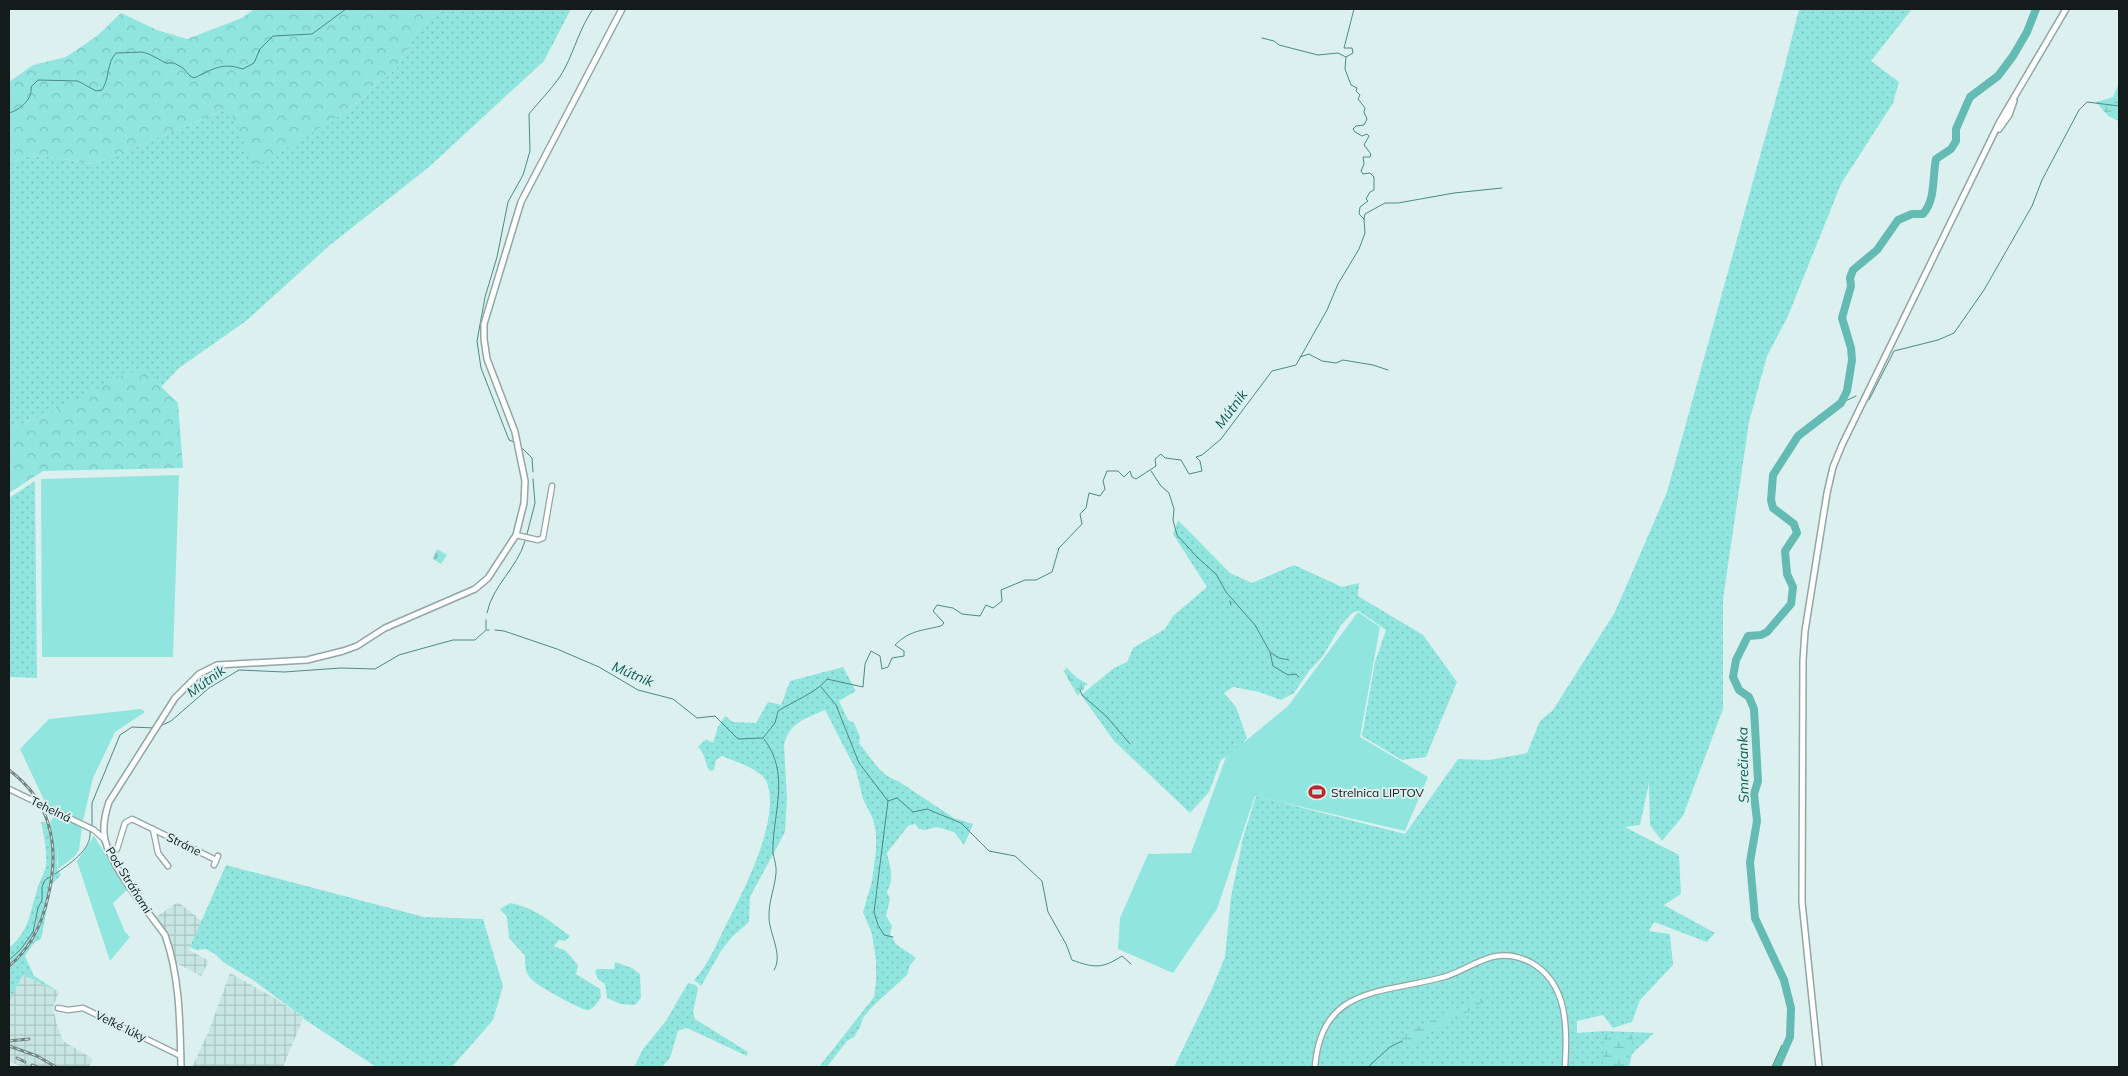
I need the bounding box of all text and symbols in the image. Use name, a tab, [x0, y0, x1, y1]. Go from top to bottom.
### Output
water label: Mútnik	[1211, 385, 1252, 432]
water label: Mútnik	[609, 657, 657, 691]
water label: Mútnik	[183, 660, 230, 701]
water label: Smrečianka	[1733, 727, 1753, 803]
sports icon: Strelnica LIPTOV	[1307, 782, 1327, 802]
place label: Strelnica LIPTOV	[1331, 785, 1424, 800]
street label: Tehelná	[28, 793, 74, 825]
street label: Stráne	[164, 829, 204, 859]
street label: Pod Stráňami	[103, 844, 155, 916]
street label: Veľké lúky	[93, 1007, 150, 1045]

